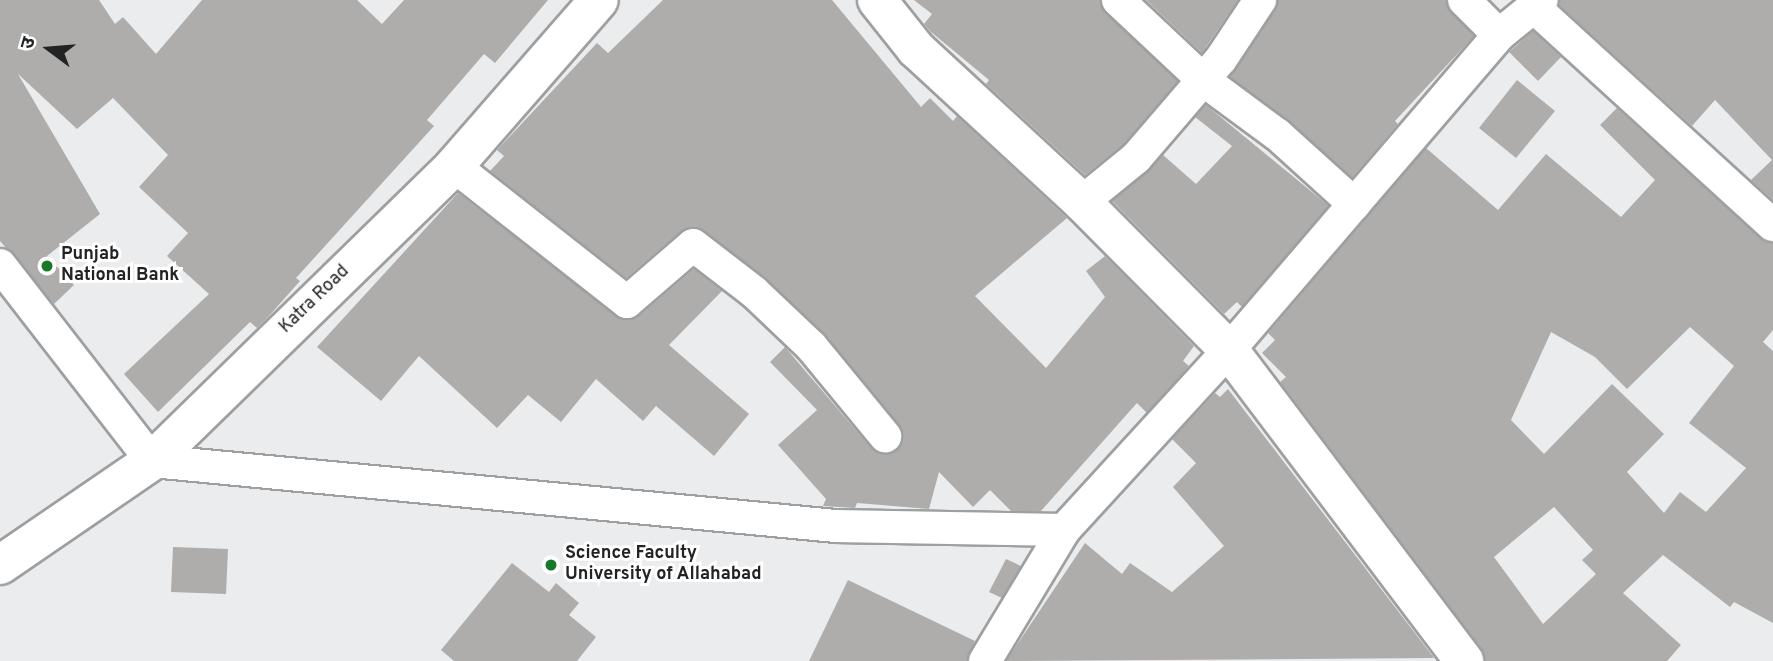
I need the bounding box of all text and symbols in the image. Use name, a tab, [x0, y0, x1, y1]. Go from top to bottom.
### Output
north arrow	[14, 14, 84, 84]
text: उ	[16, 35, 42, 52]
place label: Punjab National Bank	[61, 245, 179, 288]
marker: Punjab National Bank	[39, 258, 55, 274]
street label: Katra Road	[276, 261, 354, 339]
place label: Science Faculty University of Allahabad	[565, 544, 762, 586]
marker: Science Faculty University of Allahabad	[543, 557, 559, 573]

